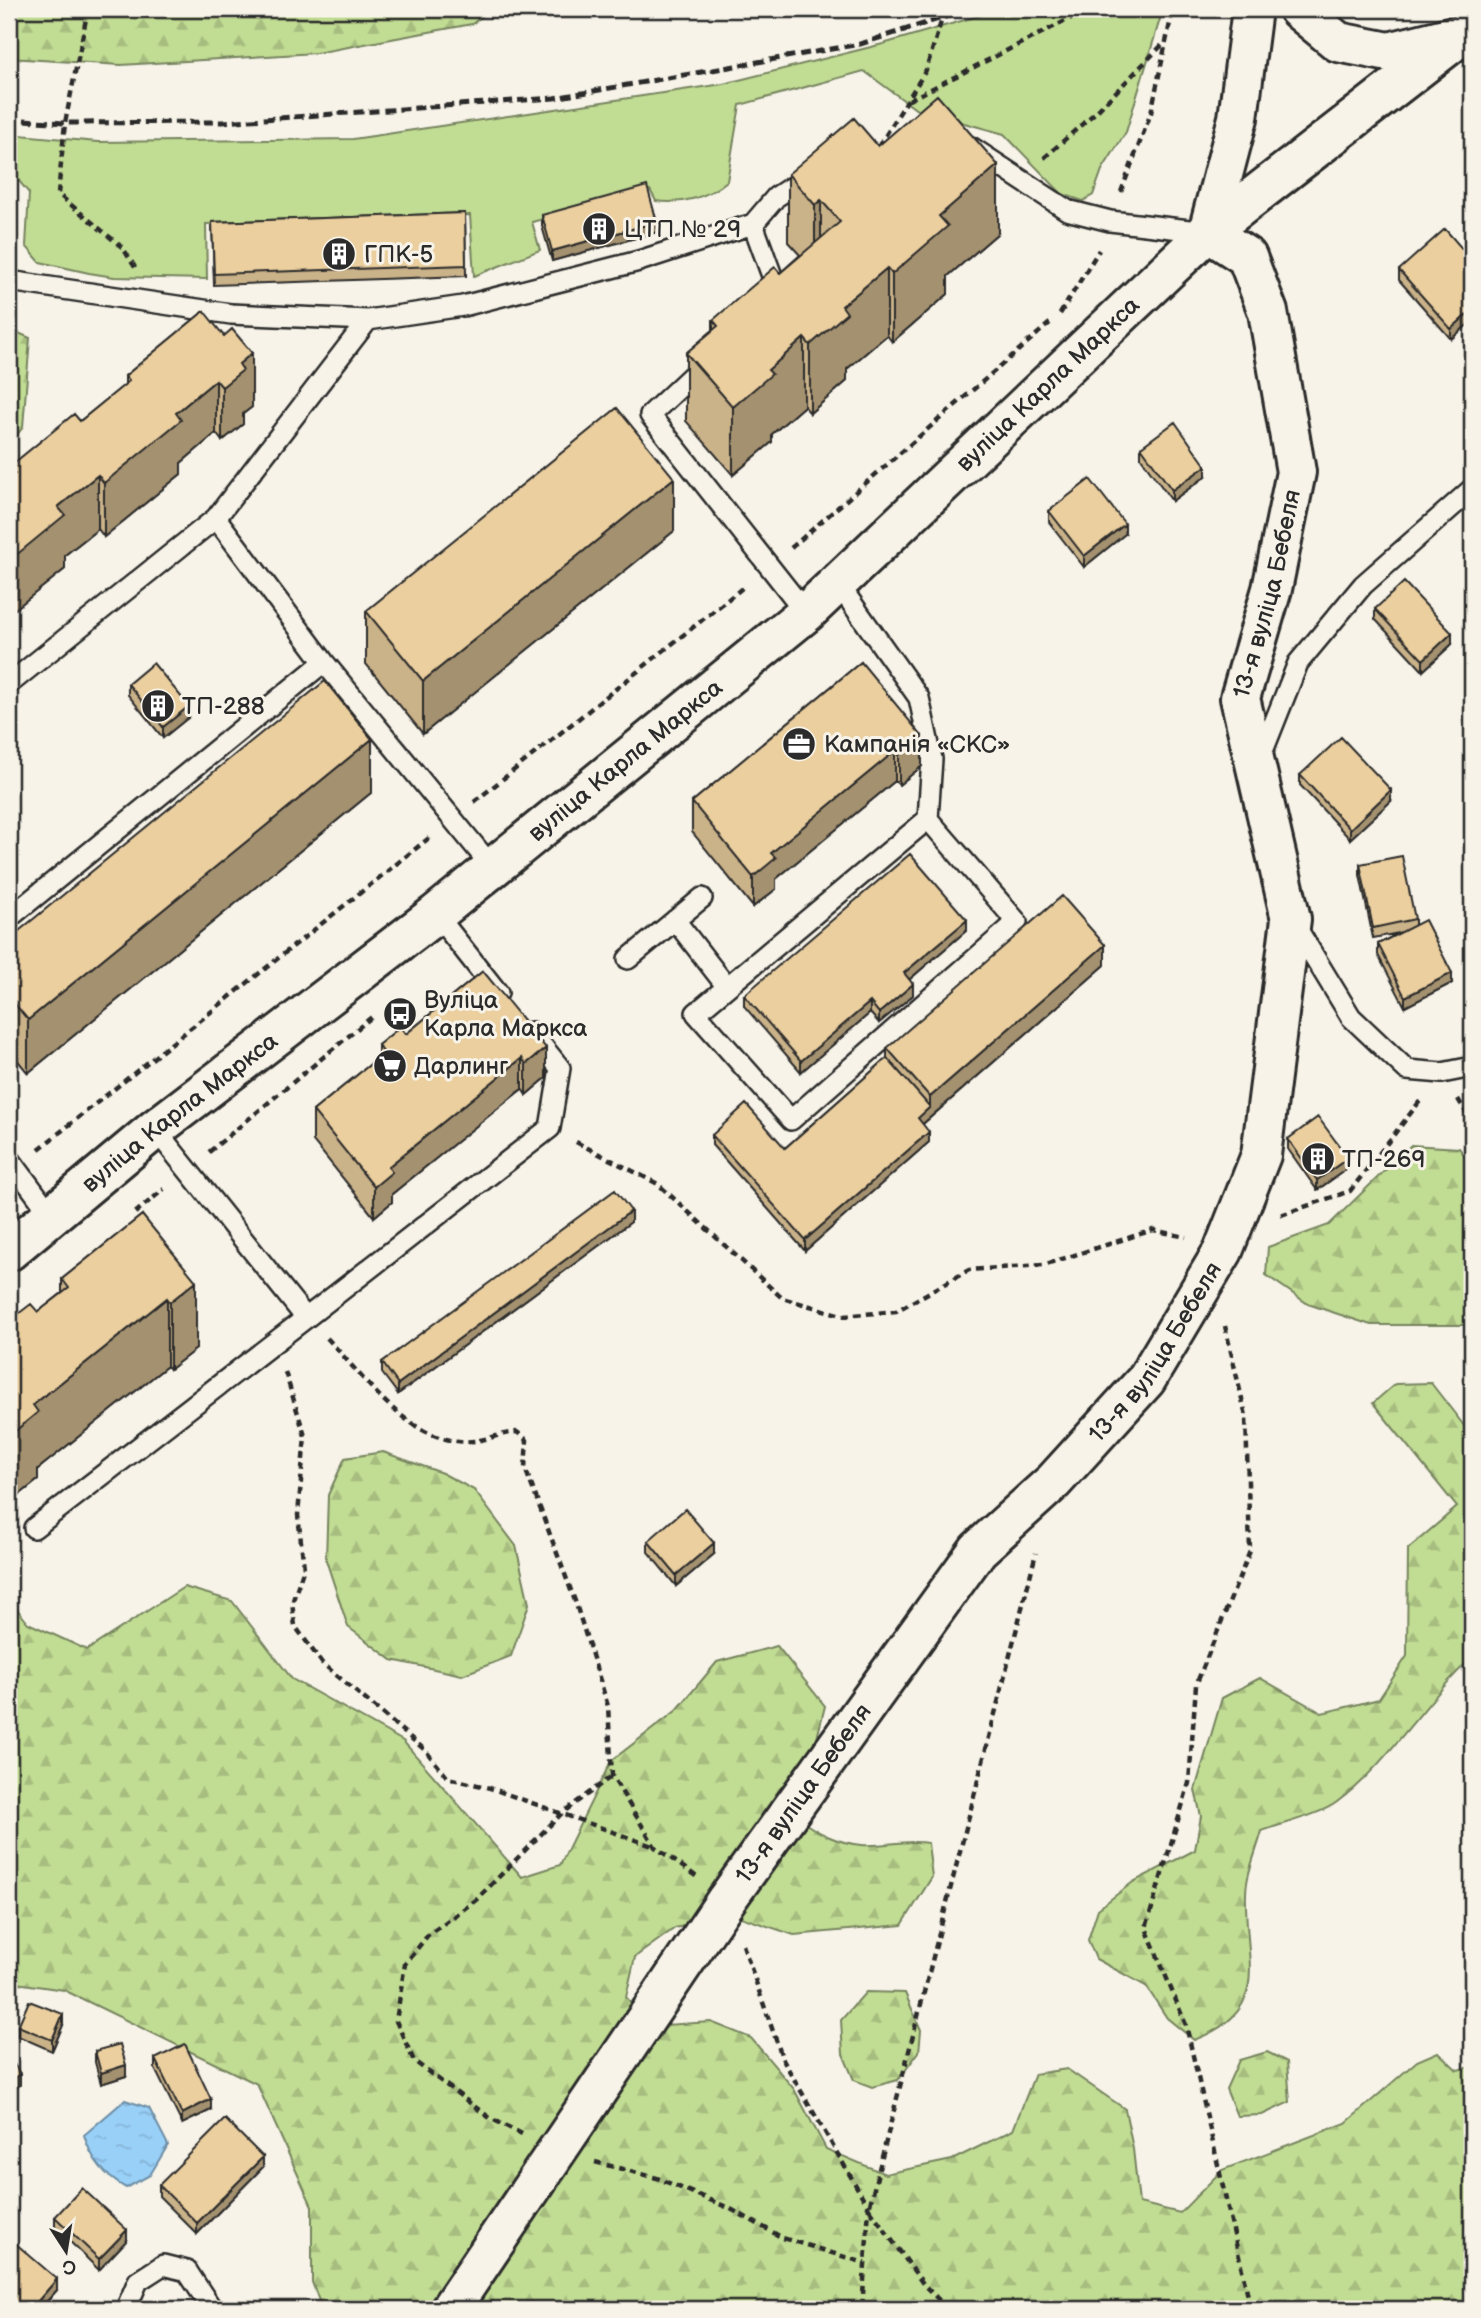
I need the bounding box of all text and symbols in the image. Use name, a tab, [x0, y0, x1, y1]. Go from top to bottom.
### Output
building icon: ЦТП № 29	[580, 210, 618, 248]
place label: ЦТП № 29	[624, 215, 741, 244]
building icon: ГПК-5	[320, 235, 358, 273]
place label: ГПК-5	[364, 240, 433, 269]
street label: вуліца Карла Маркса	[950, 291, 1146, 478]
street label: 13-я вуліца Бебеля	[1227, 487, 1307, 701]
street label: вуліца Карла Маркса	[523, 673, 728, 848]
building icon: ТП-288	[139, 687, 177, 725]
place label: ТП-288	[182, 692, 265, 721]
office icon: Кампанія «СКС»	[780, 725, 818, 763]
place label: Кампанія «СКС»	[824, 730, 1010, 759]
place label: Вуліца Карла Маркса	[424, 986, 587, 1043]
bus stop icon: Вуліца Карла Маркса	[381, 995, 419, 1033]
street label: вуліца Карла Маркса	[76, 1026, 284, 1199]
supermarket icon: Дарлинг	[371, 1047, 409, 1085]
place label: Дарлинг	[414, 1052, 508, 1081]
building icon: ТП-269	[1299, 1140, 1337, 1178]
place label: ТП-269	[1342, 1145, 1425, 1174]
street label: 13-я вуліца Бебеля	[1082, 1257, 1228, 1449]
street label: 13-я вуліца Бебеля	[729, 1698, 878, 1889]
north arrow	[32, 2216, 102, 2286]
text: С	[60, 2254, 78, 2279]

